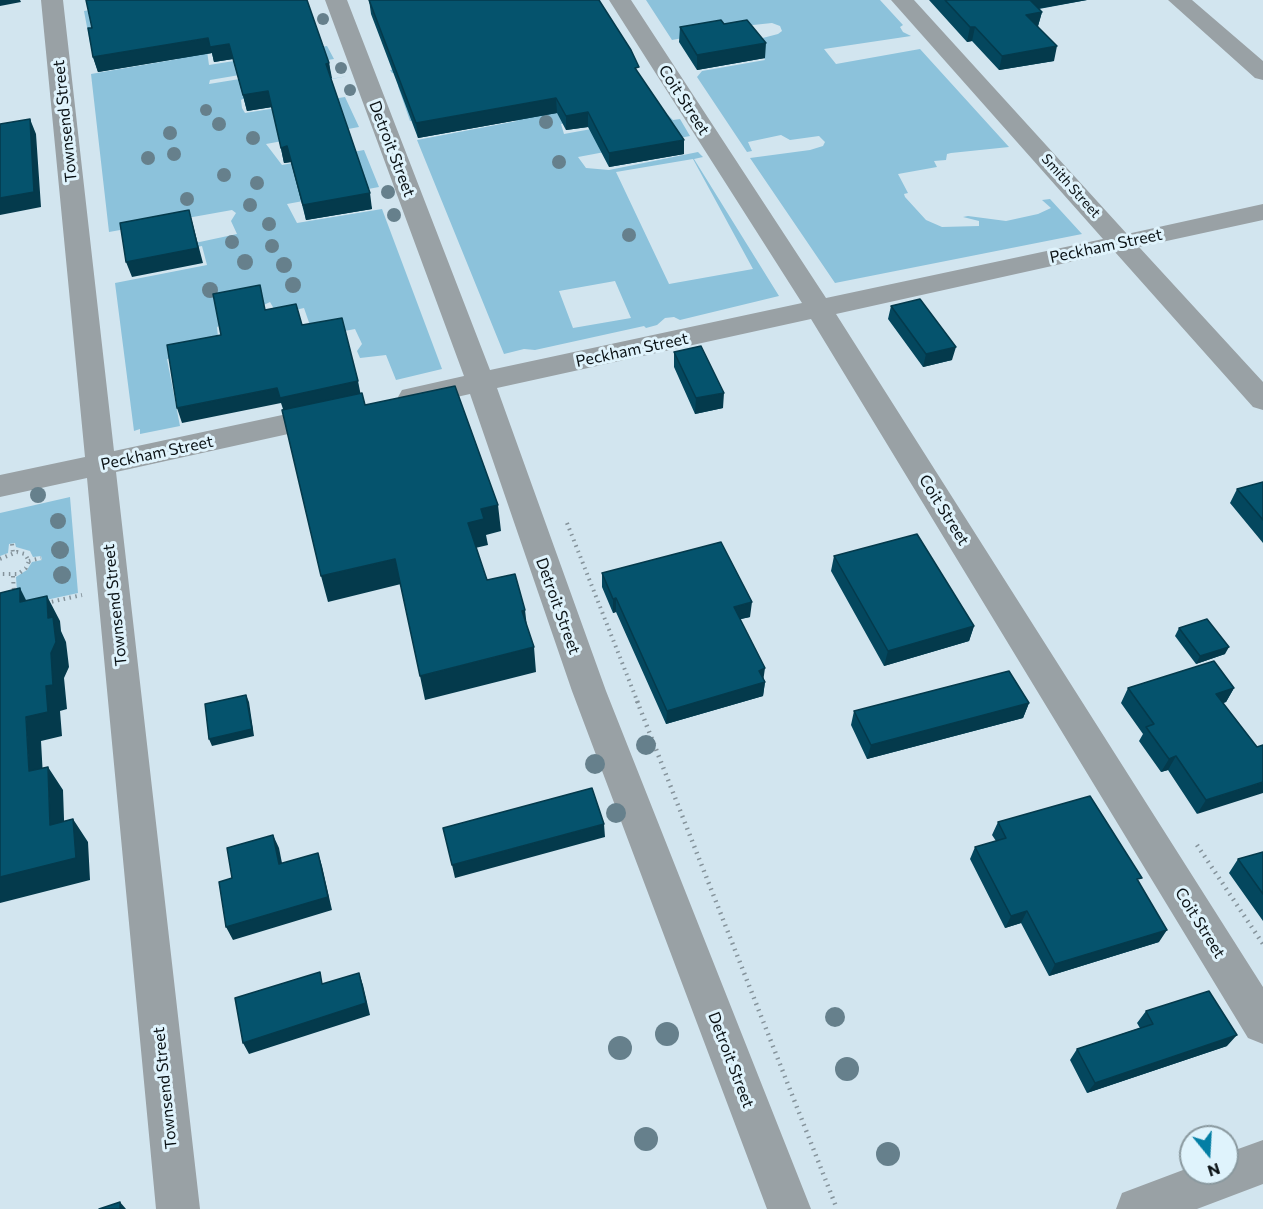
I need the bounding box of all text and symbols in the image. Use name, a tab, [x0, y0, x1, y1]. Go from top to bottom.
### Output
street label: Townsend Street	[49, 59, 81, 183]
street label: Coit Street	[654, 61, 714, 139]
street label: Detroit Street	[365, 98, 419, 200]
street label: Smith Street	[1038, 151, 1104, 221]
street label: Peckham Street	[1048, 225, 1164, 267]
street label: Peckham Street	[574, 329, 690, 371]
street label: Peckham Street	[99, 432, 215, 474]
street label: Coit Street	[915, 471, 973, 549]
street label: Townsend Street	[99, 543, 131, 667]
street label: Detroit Street	[532, 555, 584, 657]
street label: Coit Street	[1171, 884, 1229, 962]
street label: Detroit Street	[704, 1009, 758, 1111]
street label: Townsend Street	[149, 1026, 181, 1150]
north arrow	[1179, 1125, 1239, 1185]
text: N	[1205, 1160, 1223, 1182]

